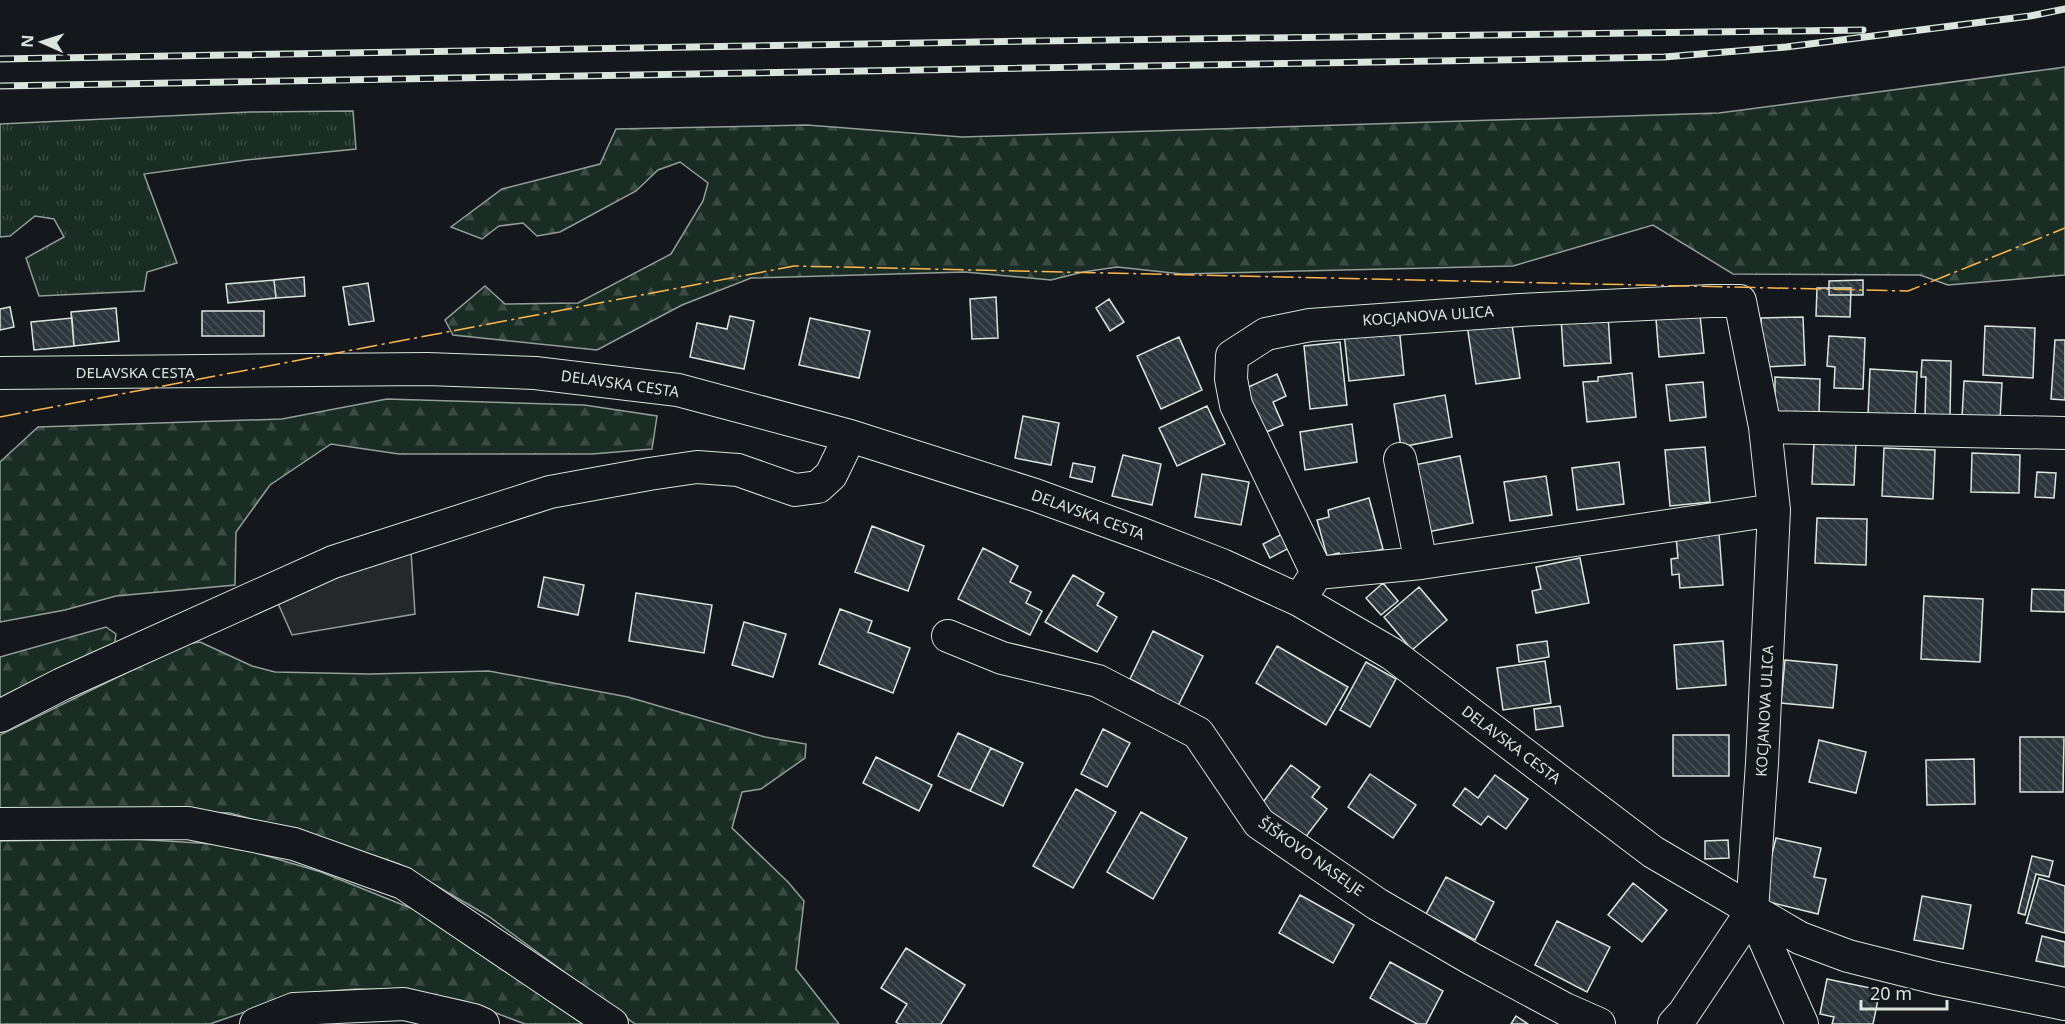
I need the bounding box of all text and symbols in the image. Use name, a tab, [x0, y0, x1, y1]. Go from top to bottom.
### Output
north arrow	[12, 12, 72, 72]
text: N	[16, 34, 38, 48]
street label: KOCJANOVA ULICA	[1362, 300, 1495, 330]
street label: DELAVSKA CESTA	[75, 362, 195, 382]
street label: DELAVSKA CESTA	[560, 365, 681, 401]
street label: DELAVSKA CESTA	[1029, 484, 1148, 544]
street label: KOCJANOVA ULICA	[1751, 644, 1777, 777]
street label: DELAVSKA CESTA	[1458, 700, 1565, 788]
street label: ŠIŠKOVO NASELJE	[1255, 812, 1368, 900]
scale bar	[1861, 973, 1946, 1011]
text: 20 m	[1870, 981, 1912, 1005]

